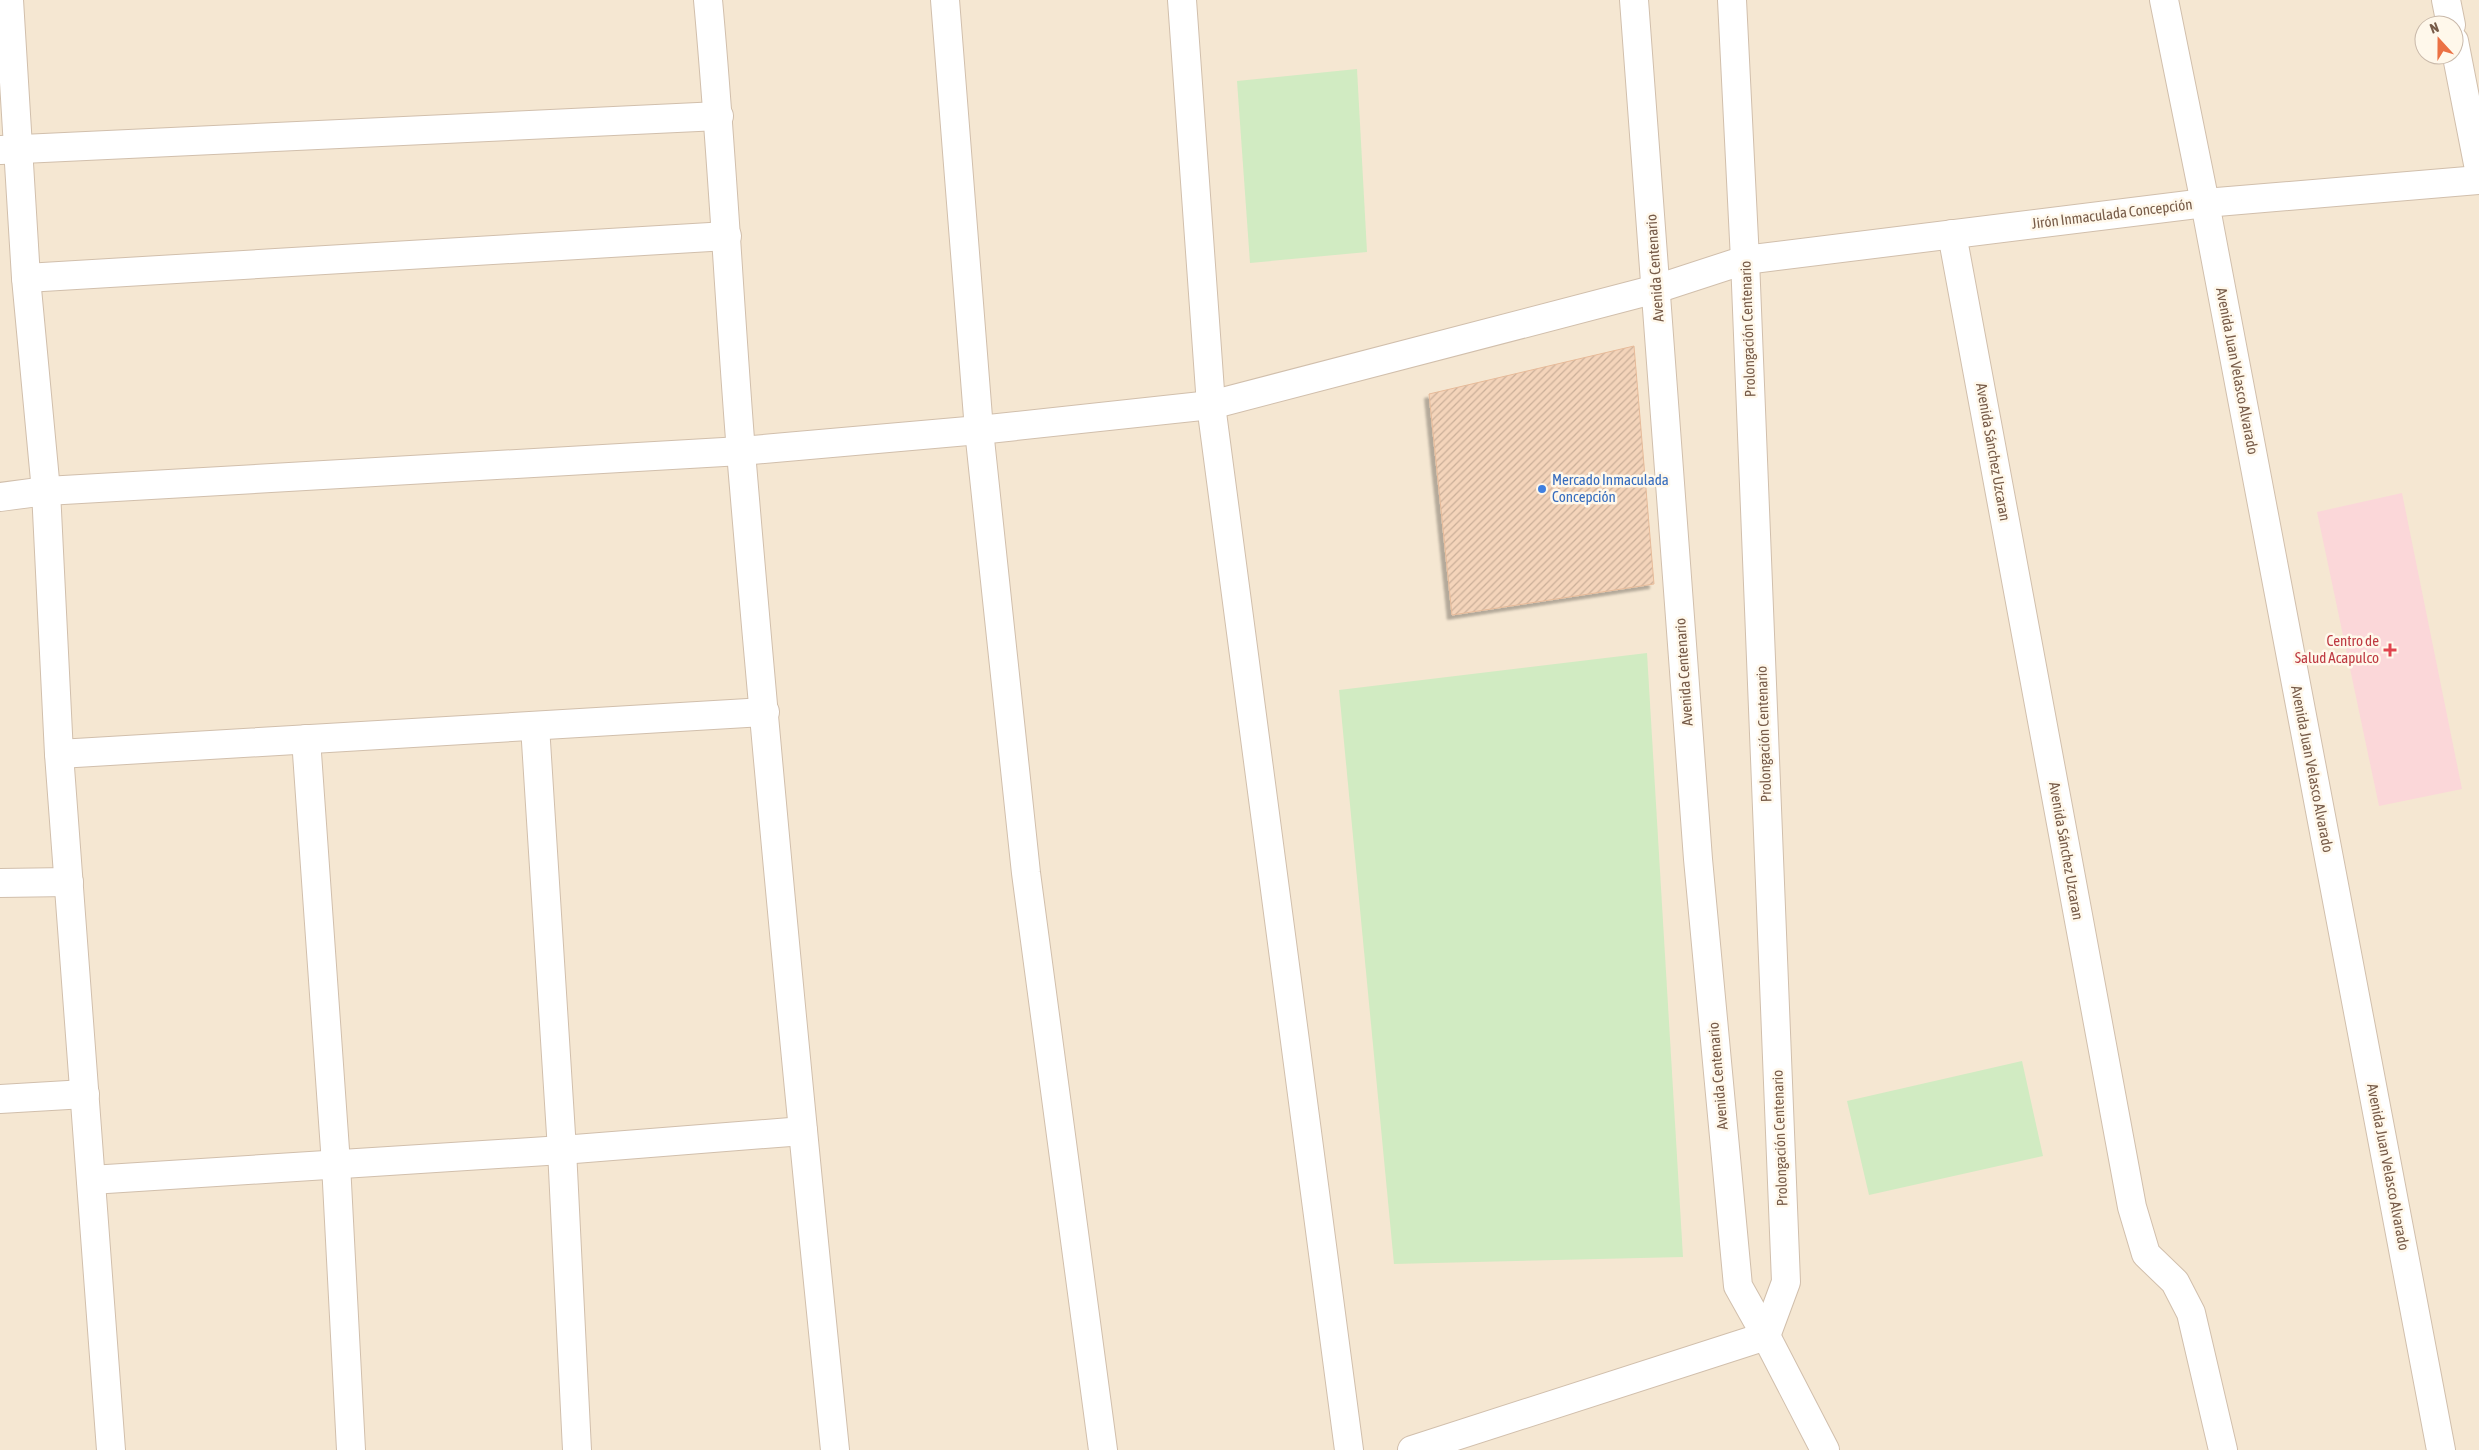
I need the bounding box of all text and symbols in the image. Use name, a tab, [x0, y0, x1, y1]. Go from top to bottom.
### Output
north arrow	[2414, 15, 2464, 65]
text: N	[2428, 19, 2441, 37]
street label: Jirón Inmaculada Concepción	[2031, 195, 2193, 232]
street label: Avenida Centenario	[1642, 214, 1667, 323]
street label: Prolongación Centenario	[1737, 261, 1758, 398]
street label: Avenida Juan Velasco Alvarado	[2213, 286, 2262, 456]
street label: Avenida Sánchez Uzcaran	[1973, 382, 2014, 522]
place label: Mercado Inmaculada Concepción	[1552, 471, 1669, 505]
marker: Mercado Inmaculada Concepción	[1536, 483, 1548, 495]
street label: Avenida Centenario	[1671, 618, 1696, 727]
place label: Centro de Salud Acapulco	[2295, 632, 2379, 666]
marker: Centro de Salud Acapulco	[2383, 643, 2397, 657]
street label: Prolongación Centenario	[1753, 666, 1774, 803]
street label: Avenida Juan Velasco Alvarado	[2288, 684, 2337, 854]
street label: Avenida Sánchez Uzcaran	[2046, 781, 2087, 921]
street label: Avenida Centenario	[1704, 1021, 1731, 1131]
street label: Prolongación Centenario	[1769, 1070, 1790, 1207]
street label: Avenida Juan Velasco Alvarado	[2364, 1082, 2413, 1252]

